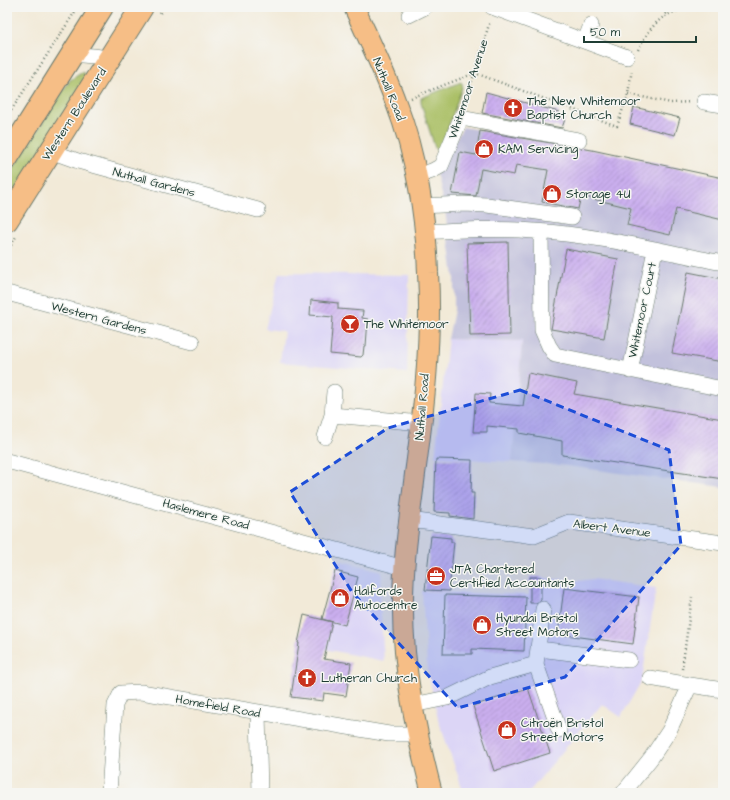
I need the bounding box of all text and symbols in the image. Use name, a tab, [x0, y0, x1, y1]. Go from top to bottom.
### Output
scale bar	[584, 18, 696, 44]
text: 50 m	[590, 24, 621, 41]
street label: Whitemoor Avenue	[444, 37, 493, 141]
street label: Nuthall Road	[368, 55, 409, 123]
street label: Western Boulevard	[38, 65, 111, 164]
place label: The New Whitemoor Baptist Church	[527, 93, 640, 124]
church icon: The New Whitemoor Baptist Church	[502, 97, 524, 119]
shop icon: KAM Servicing	[473, 138, 495, 160]
place label: KAM Servicing	[498, 141, 578, 159]
street label: Nuthall Gardens	[111, 163, 197, 202]
shop icon: Storage 4U	[541, 183, 563, 205]
place label: Storage 4U	[566, 186, 631, 204]
street label: Whitemoor Court	[624, 261, 661, 360]
street label: Western Gardens	[49, 298, 149, 339]
bar icon: The Whitemoor	[339, 313, 361, 335]
place label: The Whitemoor	[364, 316, 449, 333]
street label: Nuthall Road	[411, 373, 434, 441]
street label: Haslemere Road	[161, 495, 251, 534]
street label: Albert Avenue	[572, 515, 652, 542]
place label: JTA Chartered Certified Accountants	[450, 561, 574, 592]
office icon: JTA Chartered Certified Accountants	[425, 565, 447, 587]
place label: Halfords Autocentre	[354, 583, 418, 614]
shop icon: Halfords Autocentre	[329, 587, 351, 609]
place label: Hyundai Bristol Street Motors	[496, 610, 579, 641]
shop icon: Hyundai Bristol Street Motors	[471, 614, 493, 636]
church icon: Lutheran Church	[296, 667, 318, 689]
place label: Lutheran Church	[321, 670, 417, 687]
street label: Homefield Road	[174, 691, 262, 722]
place label: Citroën Bristol Street Motors	[521, 715, 604, 746]
shop icon: Citroën Bristol Street Motors	[496, 719, 518, 741]

